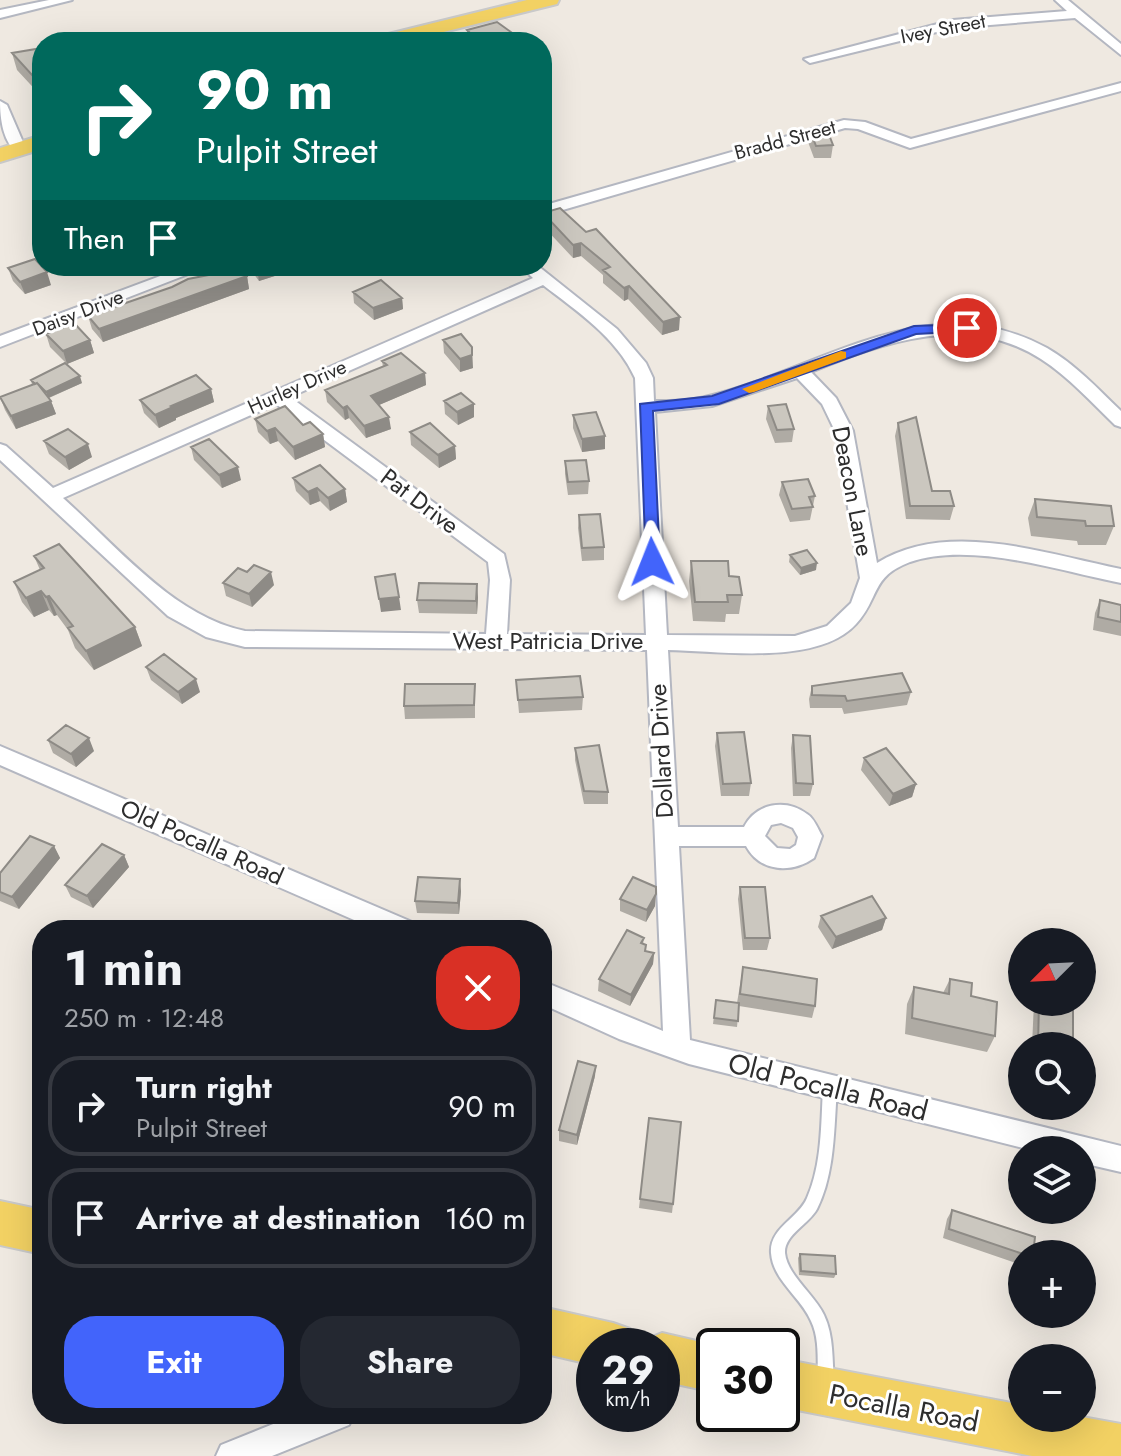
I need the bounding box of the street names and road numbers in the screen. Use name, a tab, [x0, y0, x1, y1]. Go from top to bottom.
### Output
street label: Ivey Street	[898, 7, 988, 51]
street label: Bradd Street	[731, 112, 839, 167]
street label: Daisy Drive	[28, 282, 128, 344]
street label: Hurley Drive	[243, 352, 351, 422]
street label: Deacon Lane	[823, 423, 883, 559]
street label: Pat Drive	[373, 460, 467, 542]
street label: West Patricia Drive	[453, 623, 643, 658]
street label: Dollard Drive	[640, 683, 682, 819]
street label: Old Pocalla Road	[115, 790, 289, 894]
street label: Old Pocalla Road	[724, 1042, 932, 1132]
street label: Pocalla Road	[826, 1373, 982, 1443]

